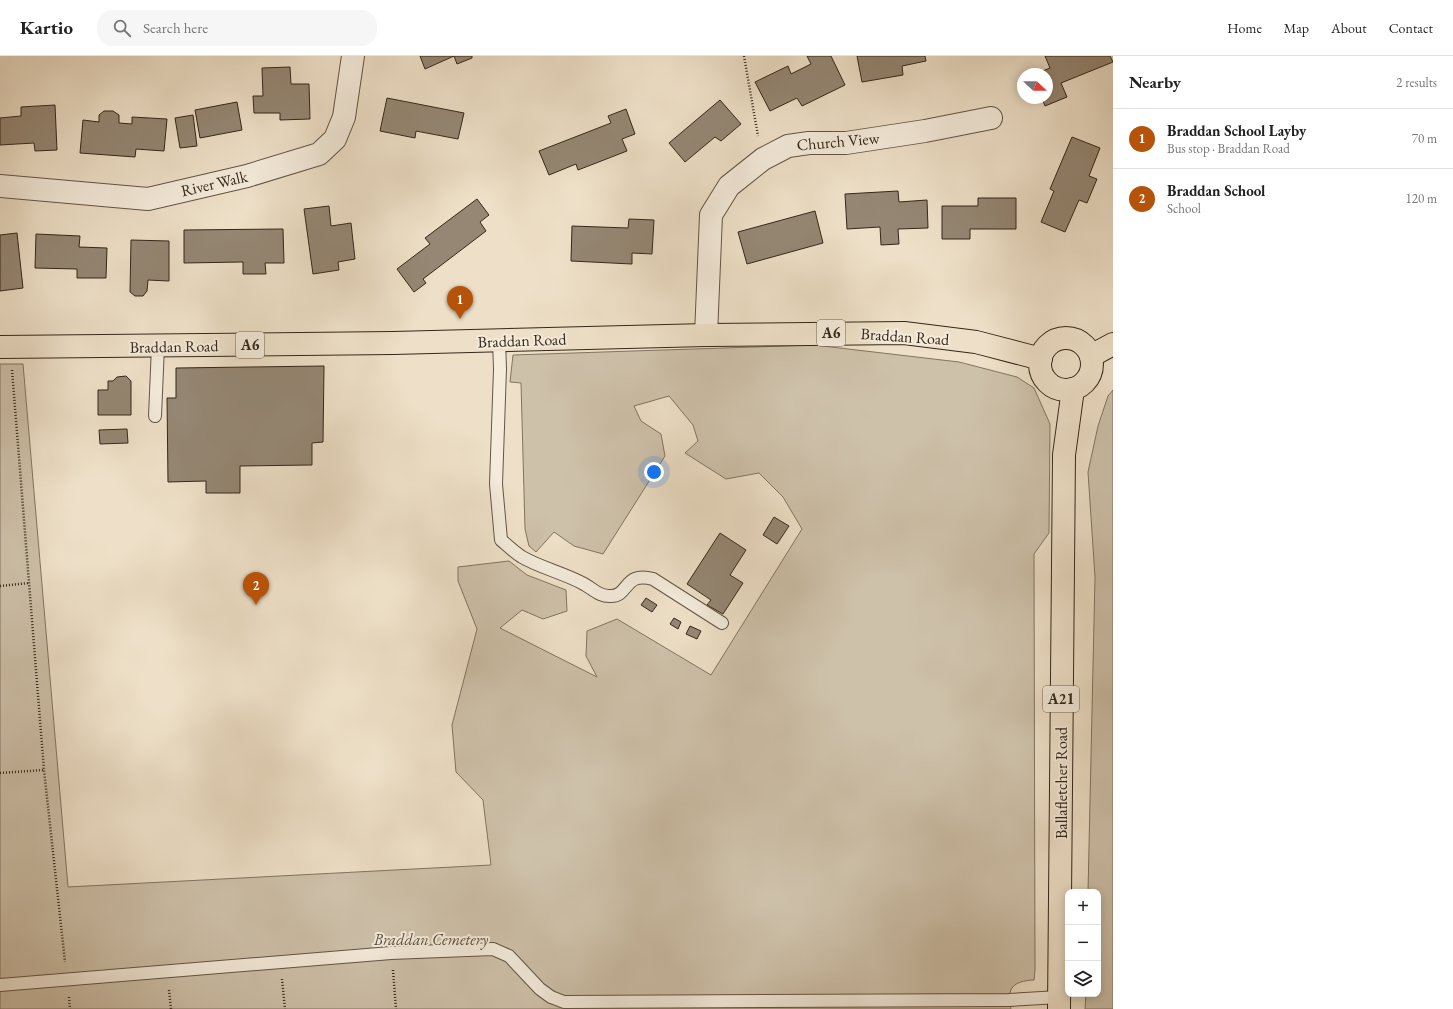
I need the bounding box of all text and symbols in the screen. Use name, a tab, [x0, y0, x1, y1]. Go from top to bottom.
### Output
search box	[97, 10, 377, 46]
text: Kartio	[20, 15, 73, 40]
icon: search	[111, 17, 133, 39]
text: Search here	[143, 18, 208, 37]
text: Home	[1227, 19, 1262, 37]
text: Map	[1284, 19, 1309, 37]
text: About	[1331, 19, 1367, 37]
text: Contact	[1389, 19, 1433, 37]
north arrow	[1017, 68, 1053, 104]
text: Nearby	[1129, 71, 1181, 93]
text: 2 results	[1396, 74, 1437, 91]
text: Braddan School Layby	[1167, 121, 1306, 140]
street label: Church View	[796, 127, 881, 156]
text: 1	[1139, 130, 1145, 147]
text: 70 m	[1412, 130, 1437, 147]
text: Bus stop · Braddan Road	[1167, 140, 1290, 157]
street label: River Walk	[179, 166, 250, 201]
text: Braddan School	[1167, 181, 1265, 200]
text: 2	[1139, 190, 1145, 207]
text: 120 m	[1406, 190, 1437, 207]
text: School	[1167, 200, 1201, 217]
pin: 1	[447, 286, 473, 319]
road number: A6	[817, 320, 845, 346]
street label: Braddan Road	[860, 323, 951, 350]
street label: Braddan Road	[477, 328, 568, 353]
road number: A6	[236, 332, 264, 358]
street label: Braddan Road	[129, 335, 219, 358]
your location	[644, 462, 664, 482]
pin: 2	[243, 572, 269, 605]
road number: A21	[1043, 686, 1079, 712]
street label: Ballafletcher Road	[1051, 726, 1072, 839]
map controls	[1065, 889, 1101, 997]
button: +	[1065, 889, 1101, 925]
button: −	[1065, 925, 1101, 961]
park label: Braddan Cemetery	[373, 929, 489, 950]
button: layers	[1065, 961, 1101, 997]

